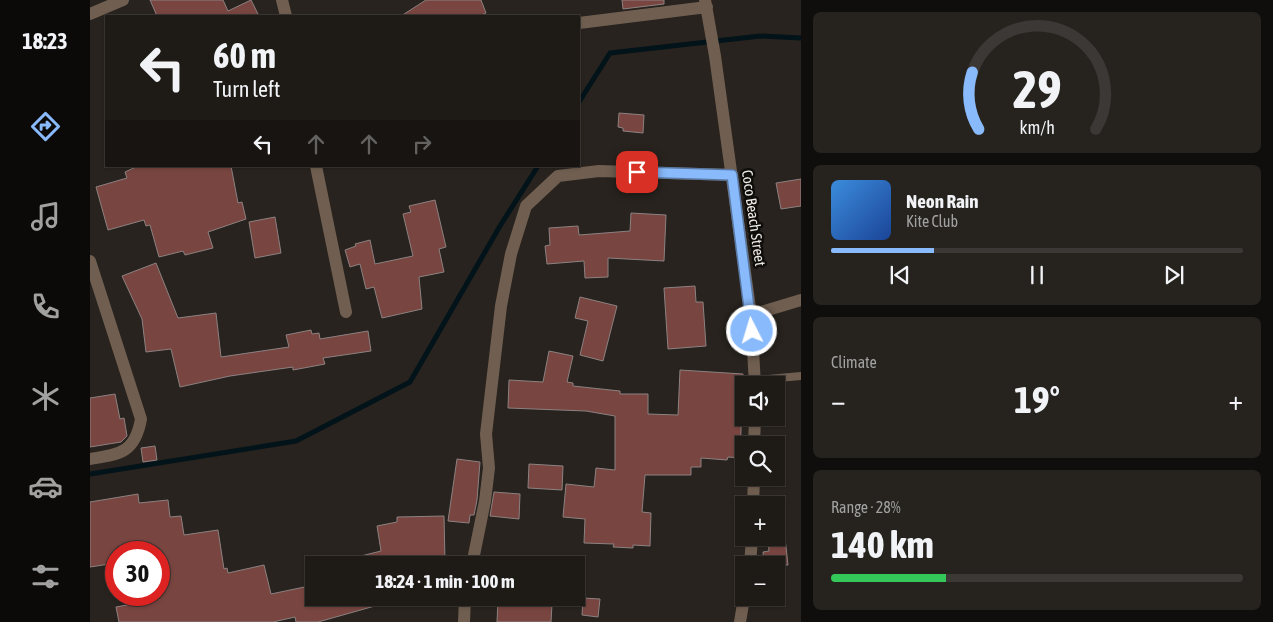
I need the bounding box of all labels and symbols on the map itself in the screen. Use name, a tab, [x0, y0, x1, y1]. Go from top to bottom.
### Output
pin	[616, 151, 658, 193]
street label: Coco Beach Street	[739, 169, 769, 267]
position arrow	[725, 304, 777, 356]
speed limit sign: 30	[105, 541, 170, 606]

